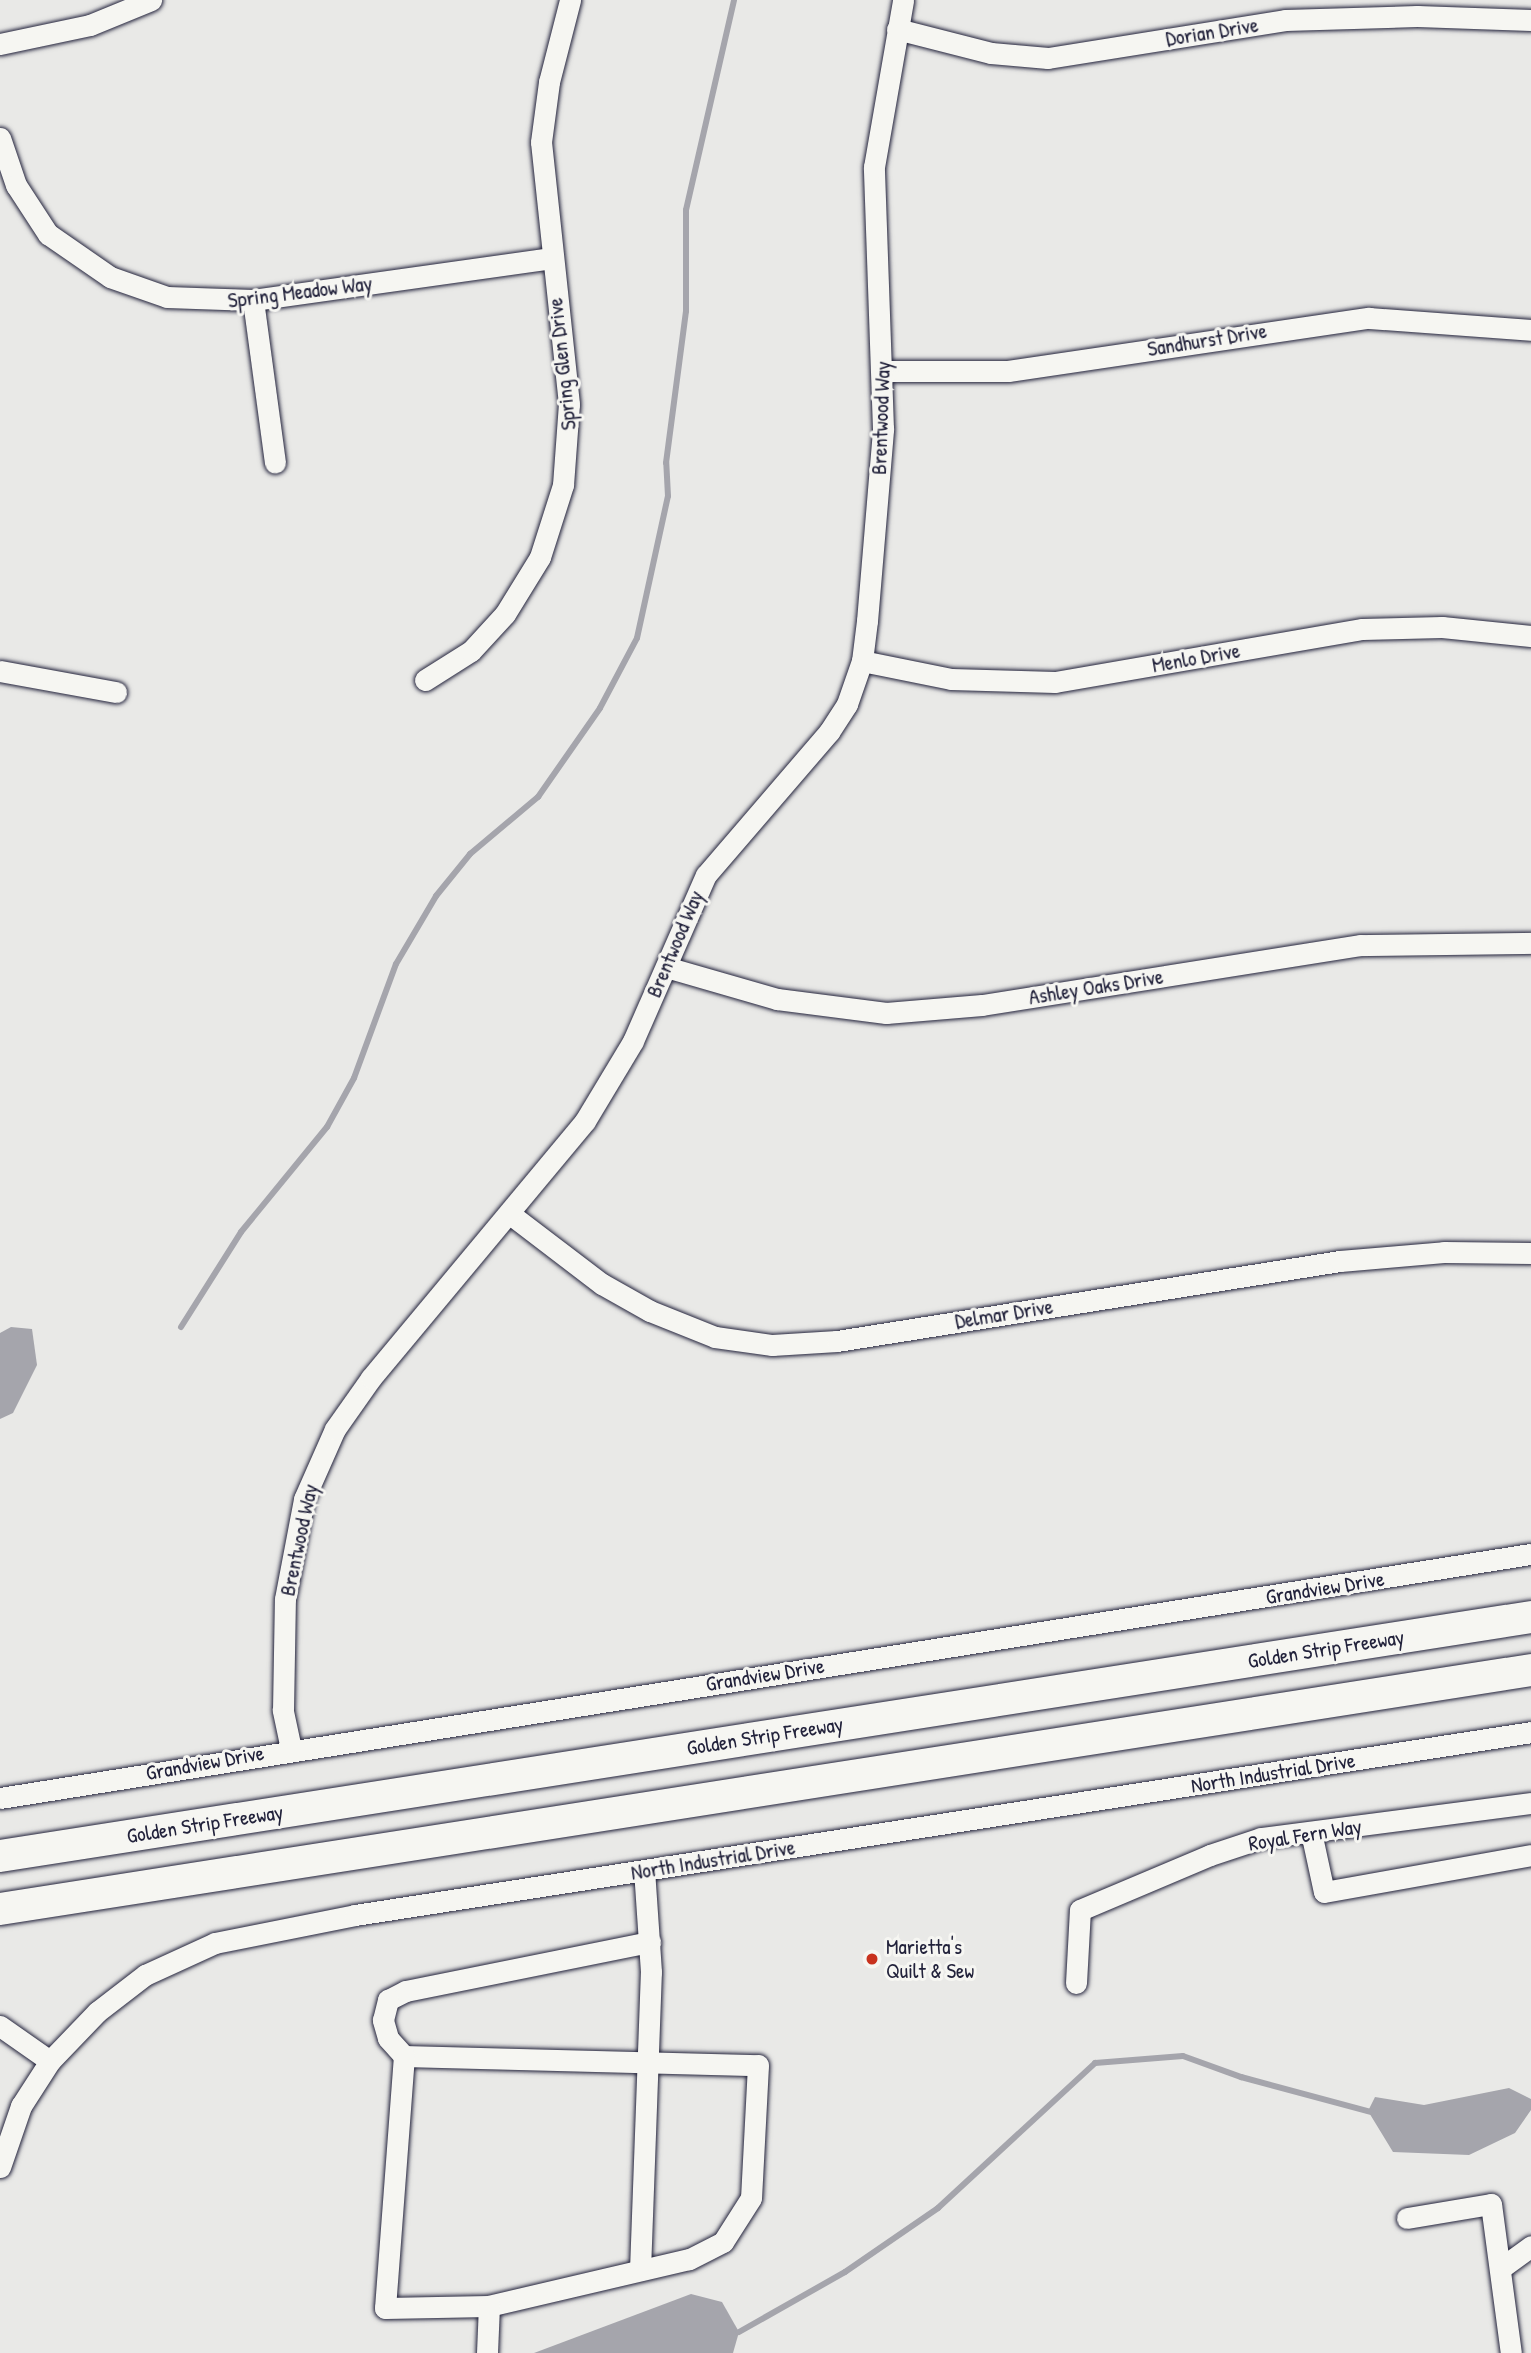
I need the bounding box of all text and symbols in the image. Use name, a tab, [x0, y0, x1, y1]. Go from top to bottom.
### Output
street label: Dorian Drive	[1164, 12, 1260, 52]
street label: Spring Meadow Way	[226, 271, 374, 313]
street label: Spring Glen Drive	[543, 297, 581, 431]
street label: Sandhurst Drive	[1146, 318, 1268, 362]
street label: Brentwood Way	[866, 361, 896, 475]
street label: Menlo Drive	[1150, 638, 1242, 678]
street label: Brentwood Way	[641, 887, 709, 1001]
street label: Ashley Oaks Drive	[1027, 964, 1165, 1010]
street label: Delmar Drive	[953, 1294, 1055, 1334]
street label: Brentwood Way	[275, 1482, 323, 1598]
street label: Grandview Drive	[1264, 1566, 1386, 1610]
street label: Golden Strip Freeway	[1246, 1624, 1406, 1674]
street label: Grandview Drive	[704, 1653, 826, 1697]
street label: Golden Strip Freeway	[685, 1711, 845, 1761]
street label: Grandview Drive	[144, 1740, 266, 1786]
street label: North Industrial Drive	[1189, 1748, 1357, 1798]
street label: Golden Strip Freeway	[125, 1799, 285, 1849]
street label: Royal Fern Way	[1247, 1814, 1363, 1856]
street label: North Industrial Drive	[629, 1835, 797, 1885]
place label: Marietta's Quilt & Sew	[886, 1934, 974, 1984]
marker: Marietta's Quilt & Sew	[864, 1951, 880, 1967]

